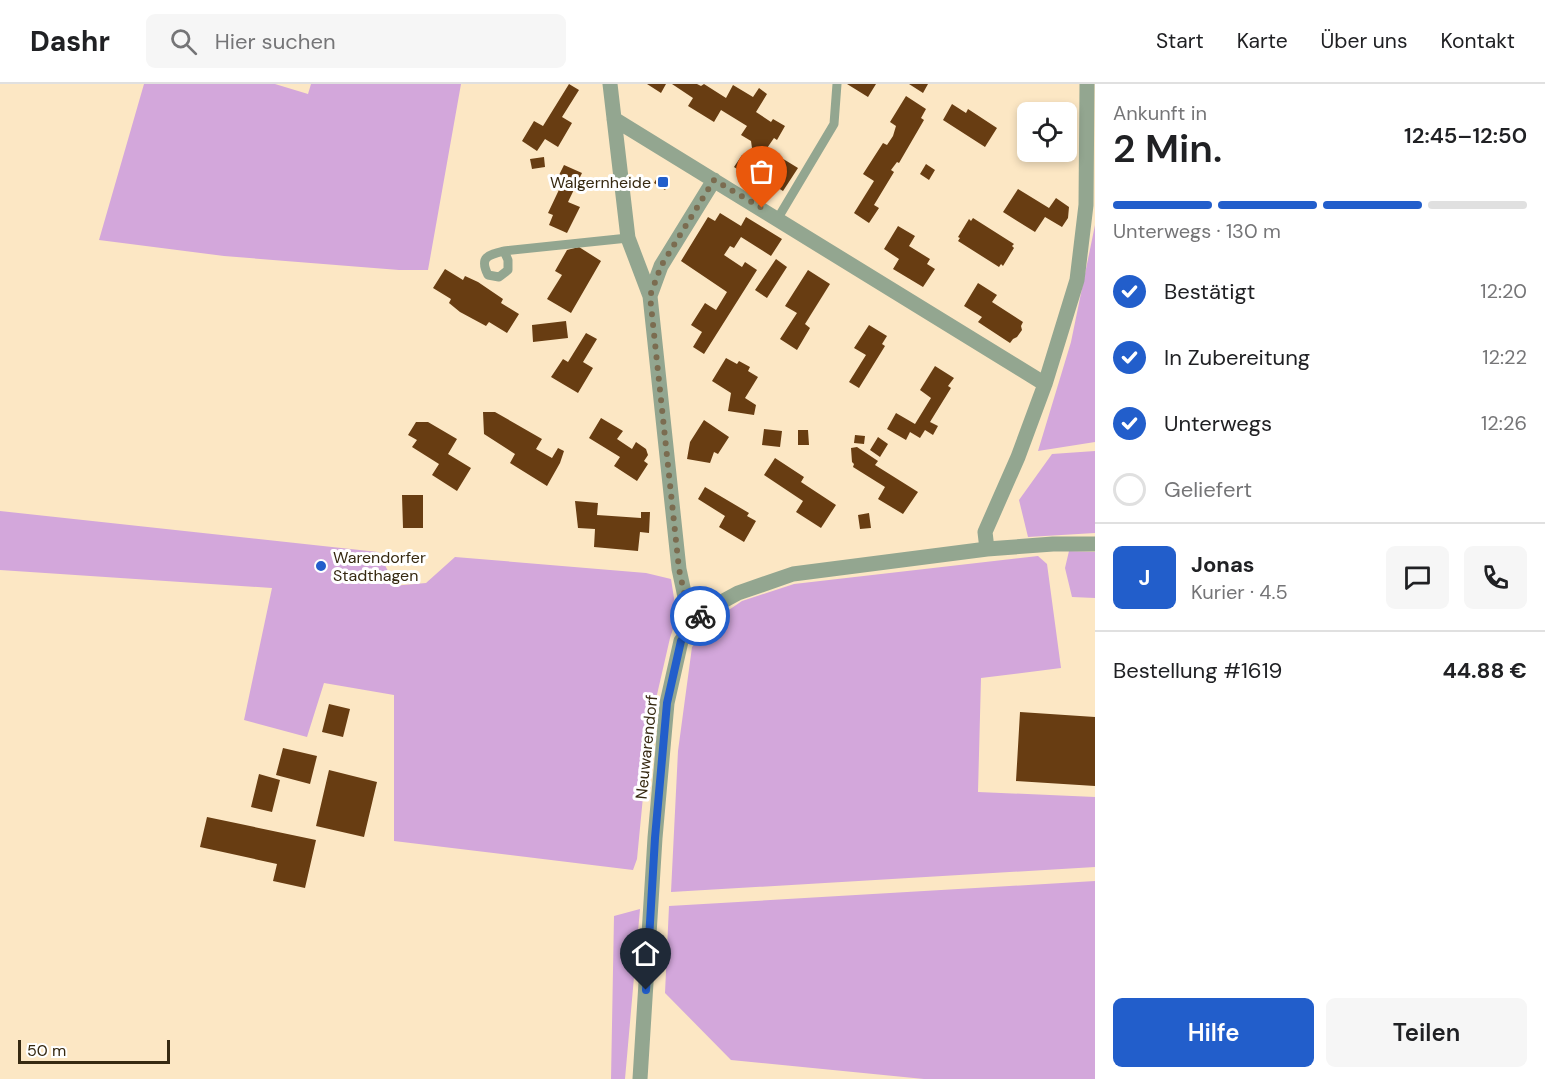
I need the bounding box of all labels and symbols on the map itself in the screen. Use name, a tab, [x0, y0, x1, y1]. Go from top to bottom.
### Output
pin	[736, 146, 787, 208]
place label: Walgernheide	[550, 172, 651, 193]
marker: Walgernheide	[656, 175, 670, 189]
place label: Warendorfer Stadthagen	[333, 547, 426, 586]
marker: Warendorfer Stadthagen	[314, 559, 328, 573]
courier	[670, 586, 730, 646]
street label: Neuwarendorf	[631, 694, 662, 800]
pin	[620, 928, 671, 990]
scale bar	[18, 1037, 170, 1064]

